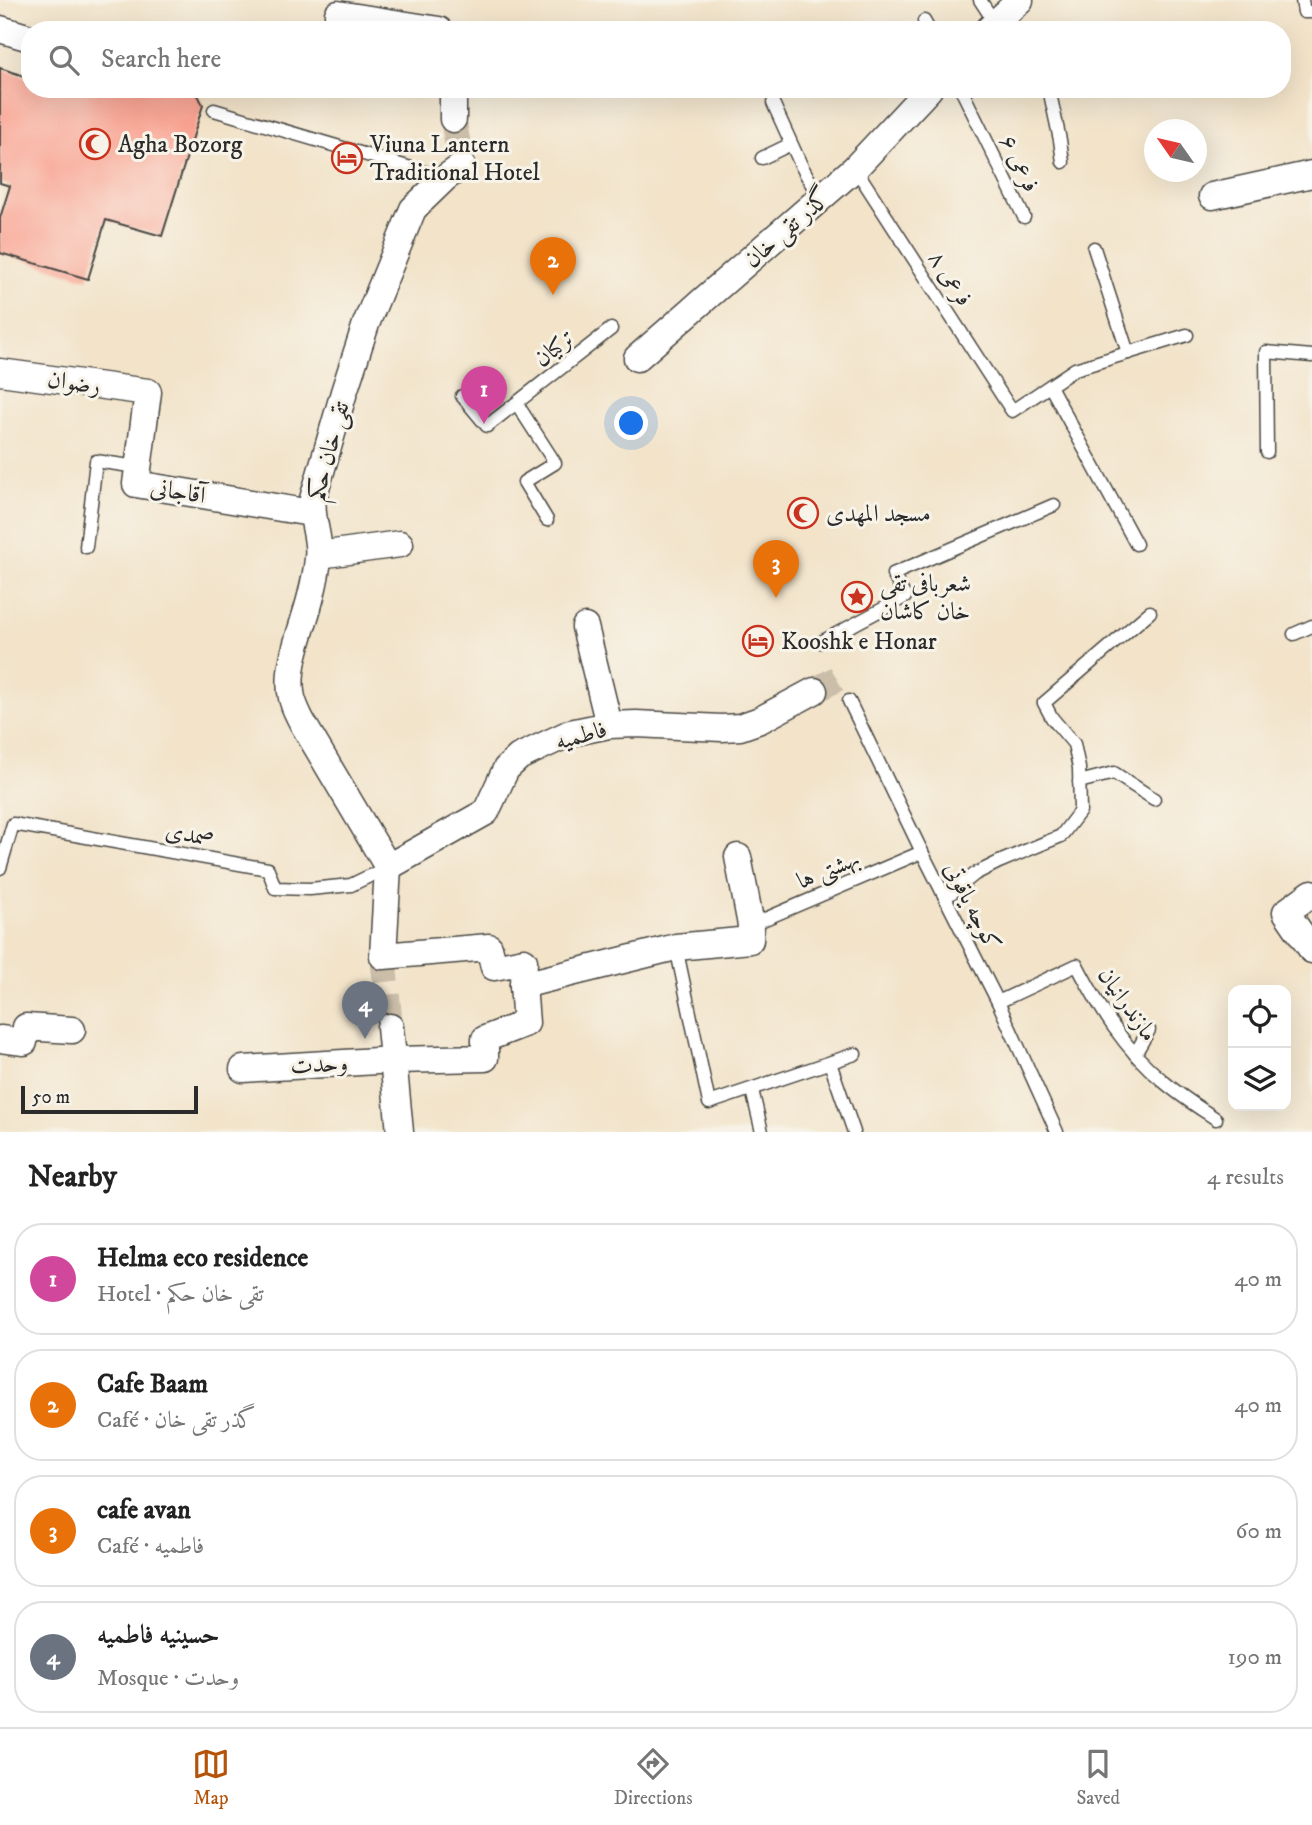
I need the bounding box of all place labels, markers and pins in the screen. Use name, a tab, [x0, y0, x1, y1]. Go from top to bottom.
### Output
mosque icon: Agha Bozorg	[78, 127, 112, 161]
place label: Agha Bozorg	[118, 130, 243, 160]
place label: Viuna Lantern Traditional Hotel	[369, 130, 541, 188]
hotel icon: Viuna Lantern Traditional Hotel	[330, 141, 364, 175]
pin: 2	[530, 237, 576, 295]
pin: 1	[461, 366, 507, 424]
mosque icon: مسجد المهدی	[786, 496, 820, 530]
place label: مسجد المهدی	[826, 499, 931, 529]
pin: 3	[753, 540, 799, 598]
place label: شعربافی تقی خان کاشان	[880, 569, 971, 627]
place icon: شعربافی تقی خان کاشان	[840, 580, 874, 614]
hotel icon: Kooshk e Honar	[741, 624, 775, 658]
place label: Kooshk e Honar	[781, 627, 937, 657]
pin: 4	[342, 981, 388, 1039]

